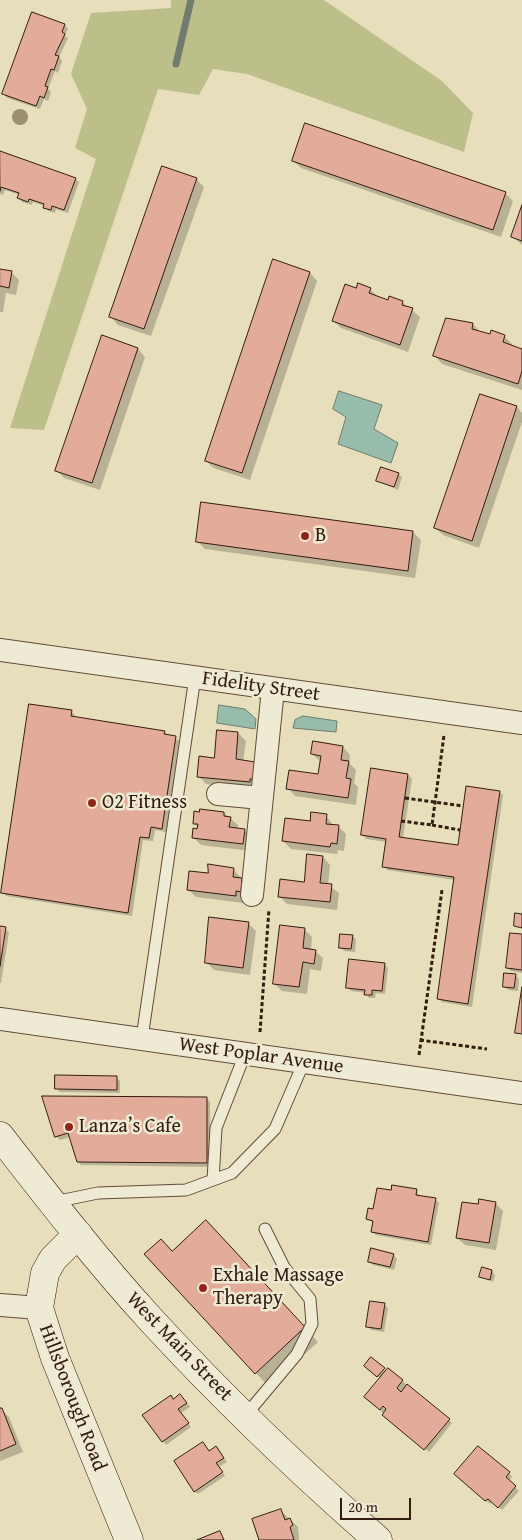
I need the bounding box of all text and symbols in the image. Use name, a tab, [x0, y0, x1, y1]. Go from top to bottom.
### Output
place label: B	[315, 524, 326, 548]
marker: B	[299, 530, 311, 542]
street label: Fidelity Street	[201, 667, 321, 707]
place label: O2 Fitness	[102, 791, 187, 815]
marker: O2 Fitness	[86, 797, 98, 809]
street label: West Poplar Avenue	[177, 1033, 345, 1079]
place label: Lanza’s Cafe	[79, 1115, 181, 1139]
marker: Lanza’s Cafe	[63, 1121, 75, 1133]
place label: Exhale Massage Therapy	[213, 1264, 344, 1311]
marker: Exhale Massage Therapy	[197, 1282, 209, 1294]
street label: West Main Street	[121, 1287, 237, 1407]
street label: Hillsborough Road	[33, 1321, 111, 1475]
scale bar	[342, 1488, 413, 1520]
text: 20 m	[348, 1496, 378, 1517]

